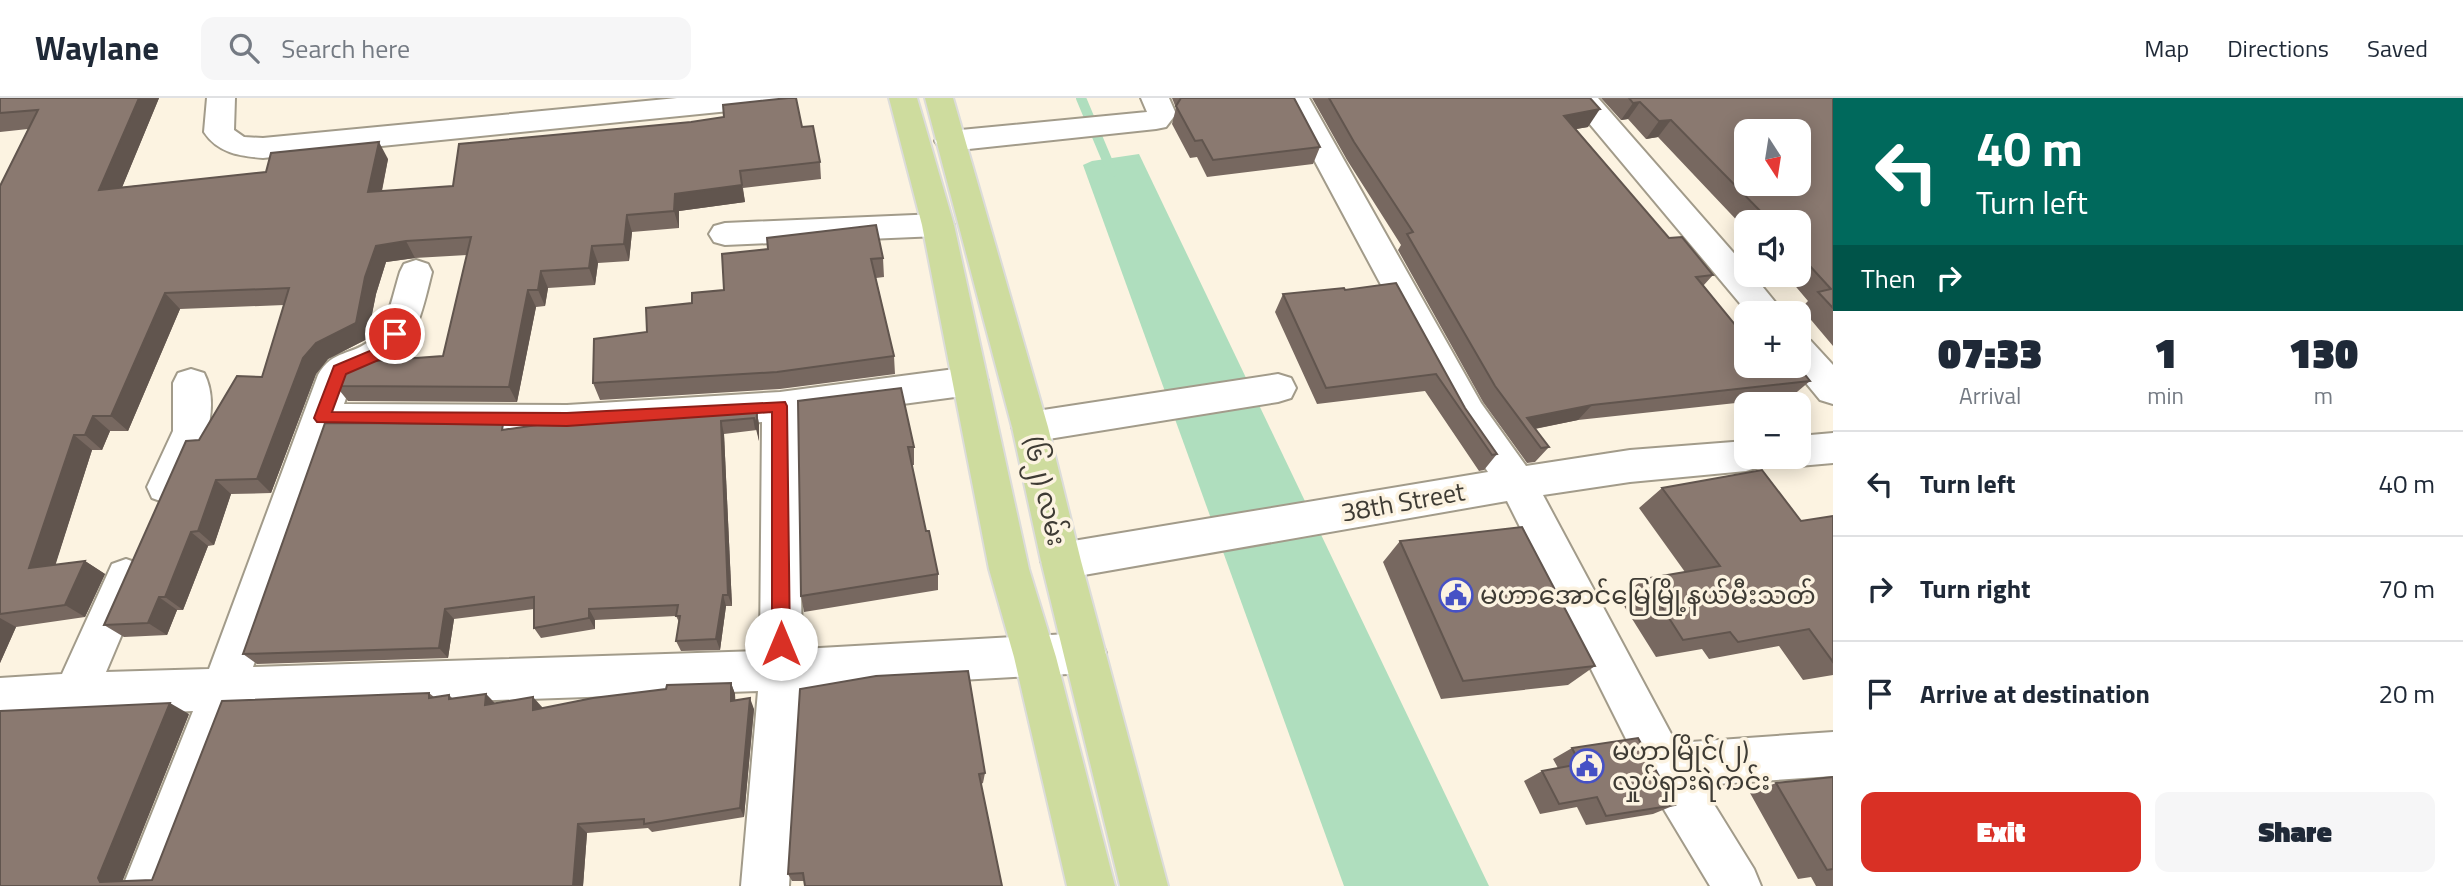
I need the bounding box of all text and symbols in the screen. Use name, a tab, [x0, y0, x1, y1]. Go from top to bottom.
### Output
search box	[201, 17, 691, 80]
text: Waylane	[35, 23, 159, 73]
icon: search	[225, 29, 263, 67]
text: Search here	[281, 29, 410, 68]
text: Map	[2144, 30, 2189, 66]
text: Directions	[2227, 30, 2329, 66]
text: Saved	[2367, 30, 2428, 66]
text: 40 m	[1976, 110, 2083, 185]
north arrow	[1734, 119, 1811, 196]
map controls	[1734, 119, 1811, 469]
icon: left	[1861, 126, 1952, 217]
text: Turn left	[1976, 178, 2088, 226]
button: sound	[1734, 210, 1811, 287]
text: Then	[1861, 259, 1916, 298]
icon: right	[1930, 259, 1968, 297]
button: +	[1734, 301, 1811, 378]
pin	[365, 304, 425, 364]
icon: arrive	[376, 315, 414, 353]
text: 07:33	[1938, 320, 2042, 384]
text: 1	[2154, 320, 2177, 384]
text: 130	[2289, 320, 2358, 384]
text: Arrival	[1959, 378, 2021, 413]
text: min	[2147, 378, 2184, 413]
text: m	[2314, 378, 2333, 413]
button: −	[1734, 392, 1811, 469]
street label: (၆၂) လမ်း	[1012, 432, 1077, 550]
text: Turn left	[1920, 464, 2015, 503]
text: 40 m	[2378, 464, 2435, 503]
icon: left	[1861, 465, 1899, 503]
street label: 38th Street	[1338, 471, 1468, 532]
text: Turn right	[1920, 569, 2031, 608]
text: 70 m	[2378, 569, 2435, 608]
icon: right	[1861, 570, 1899, 608]
place label: မဟာအောင်မြေမြို့နယ်မီးသတ်	[1480, 575, 1816, 616]
public building icon: မဟာအောင်မြေမြို့နယ်မီးသတ်	[1437, 576, 1475, 614]
position arrow	[744, 607, 818, 681]
text: Arrive at destination	[1920, 674, 2150, 713]
text: 20 m	[2378, 674, 2435, 713]
icon: arrive	[1861, 675, 1899, 713]
place label: မဟာမြိုင်(၂) လှုပ်ရှားရဲကင်း	[1612, 731, 1770, 802]
public building icon: မဟာမြိုင်(၂) လှုပ်ရှားရဲကင်း	[1568, 747, 1606, 785]
button: Exit	[1861, 792, 2141, 872]
button: Share	[2155, 792, 2435, 872]

